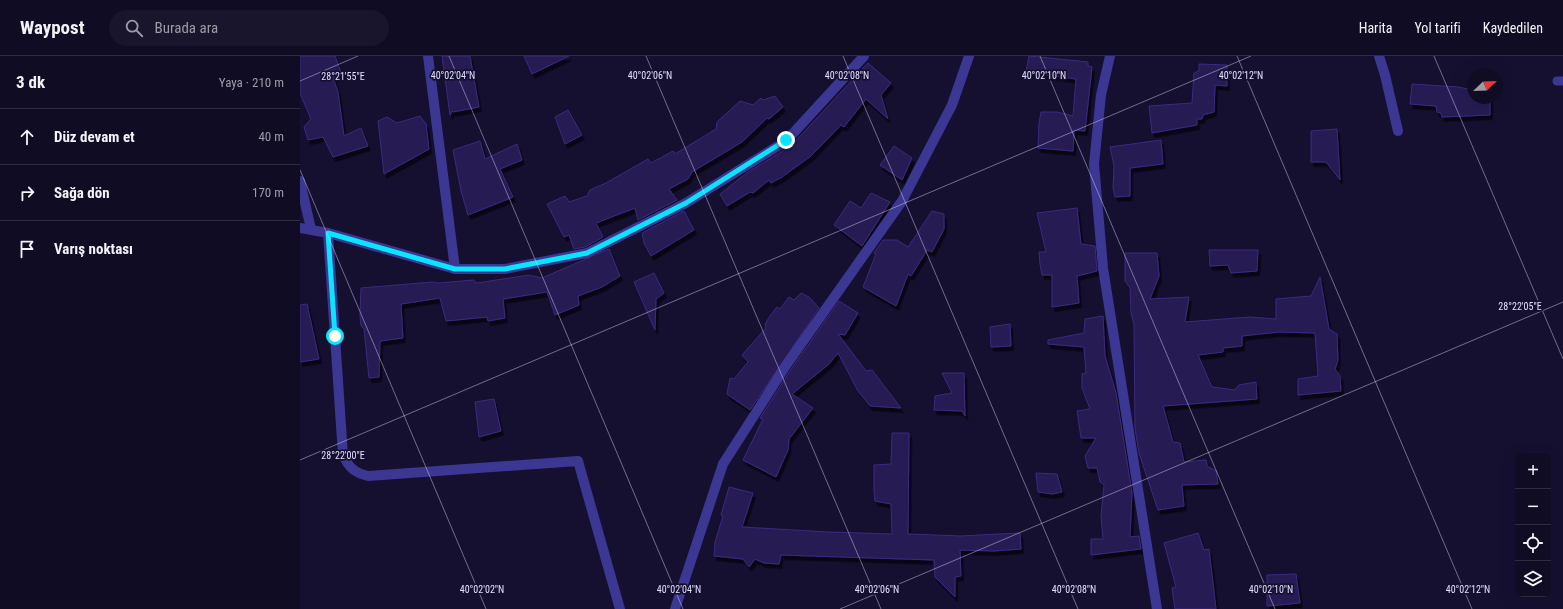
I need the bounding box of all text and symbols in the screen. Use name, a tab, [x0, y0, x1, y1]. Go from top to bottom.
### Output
search box	[109, 10, 389, 46]
text: Waypost	[20, 16, 85, 39]
icon: search	[123, 17, 145, 39]
text: Burada ara	[155, 19, 218, 37]
text: Harita	[1359, 20, 1392, 36]
text: Yol tarifi	[1414, 20, 1461, 36]
text: Kaydedilen	[1483, 20, 1543, 36]
north arrow	[1467, 68, 1503, 104]
text: 40°02'04"N	[431, 70, 475, 81]
text: 40°02'06"N	[628, 70, 672, 81]
text: 40°02'08"N	[825, 70, 869, 81]
text: 40°02'10"N	[1022, 70, 1066, 81]
text: 40°02'12"N	[1219, 70, 1263, 81]
text: 28°21'55"E	[321, 71, 365, 82]
text: 3 dk	[16, 72, 45, 92]
text: Yaya · 210 m	[219, 75, 284, 90]
icon: ahead	[16, 126, 38, 148]
text: Düz devam et	[54, 128, 135, 146]
text: 40 m	[258, 129, 284, 144]
route end	[777, 131, 795, 149]
icon: right	[16, 182, 38, 204]
text: Sağa dön	[54, 184, 110, 202]
text: 170 m	[252, 185, 284, 200]
icon: arrive	[16, 238, 38, 260]
text: Varış noktası	[54, 240, 133, 258]
text: 28°22'05"E	[1498, 301, 1542, 312]
route start	[326, 327, 344, 345]
text: 28°22'00"E	[321, 450, 365, 461]
map controls	[1515, 453, 1551, 597]
button: +	[1515, 453, 1551, 489]
button: −	[1515, 489, 1551, 525]
button: locate	[1515, 525, 1551, 561]
button: layers	[1515, 561, 1551, 597]
text: 40°02'02"N	[460, 584, 504, 595]
text: 40°02'04"N	[657, 584, 701, 595]
text: 40°02'06"N	[855, 584, 899, 595]
text: 40°02'08"N	[1052, 584, 1096, 595]
text: 40°02'10"N	[1249, 584, 1293, 595]
text: 40°02'12"N	[1446, 584, 1490, 595]

